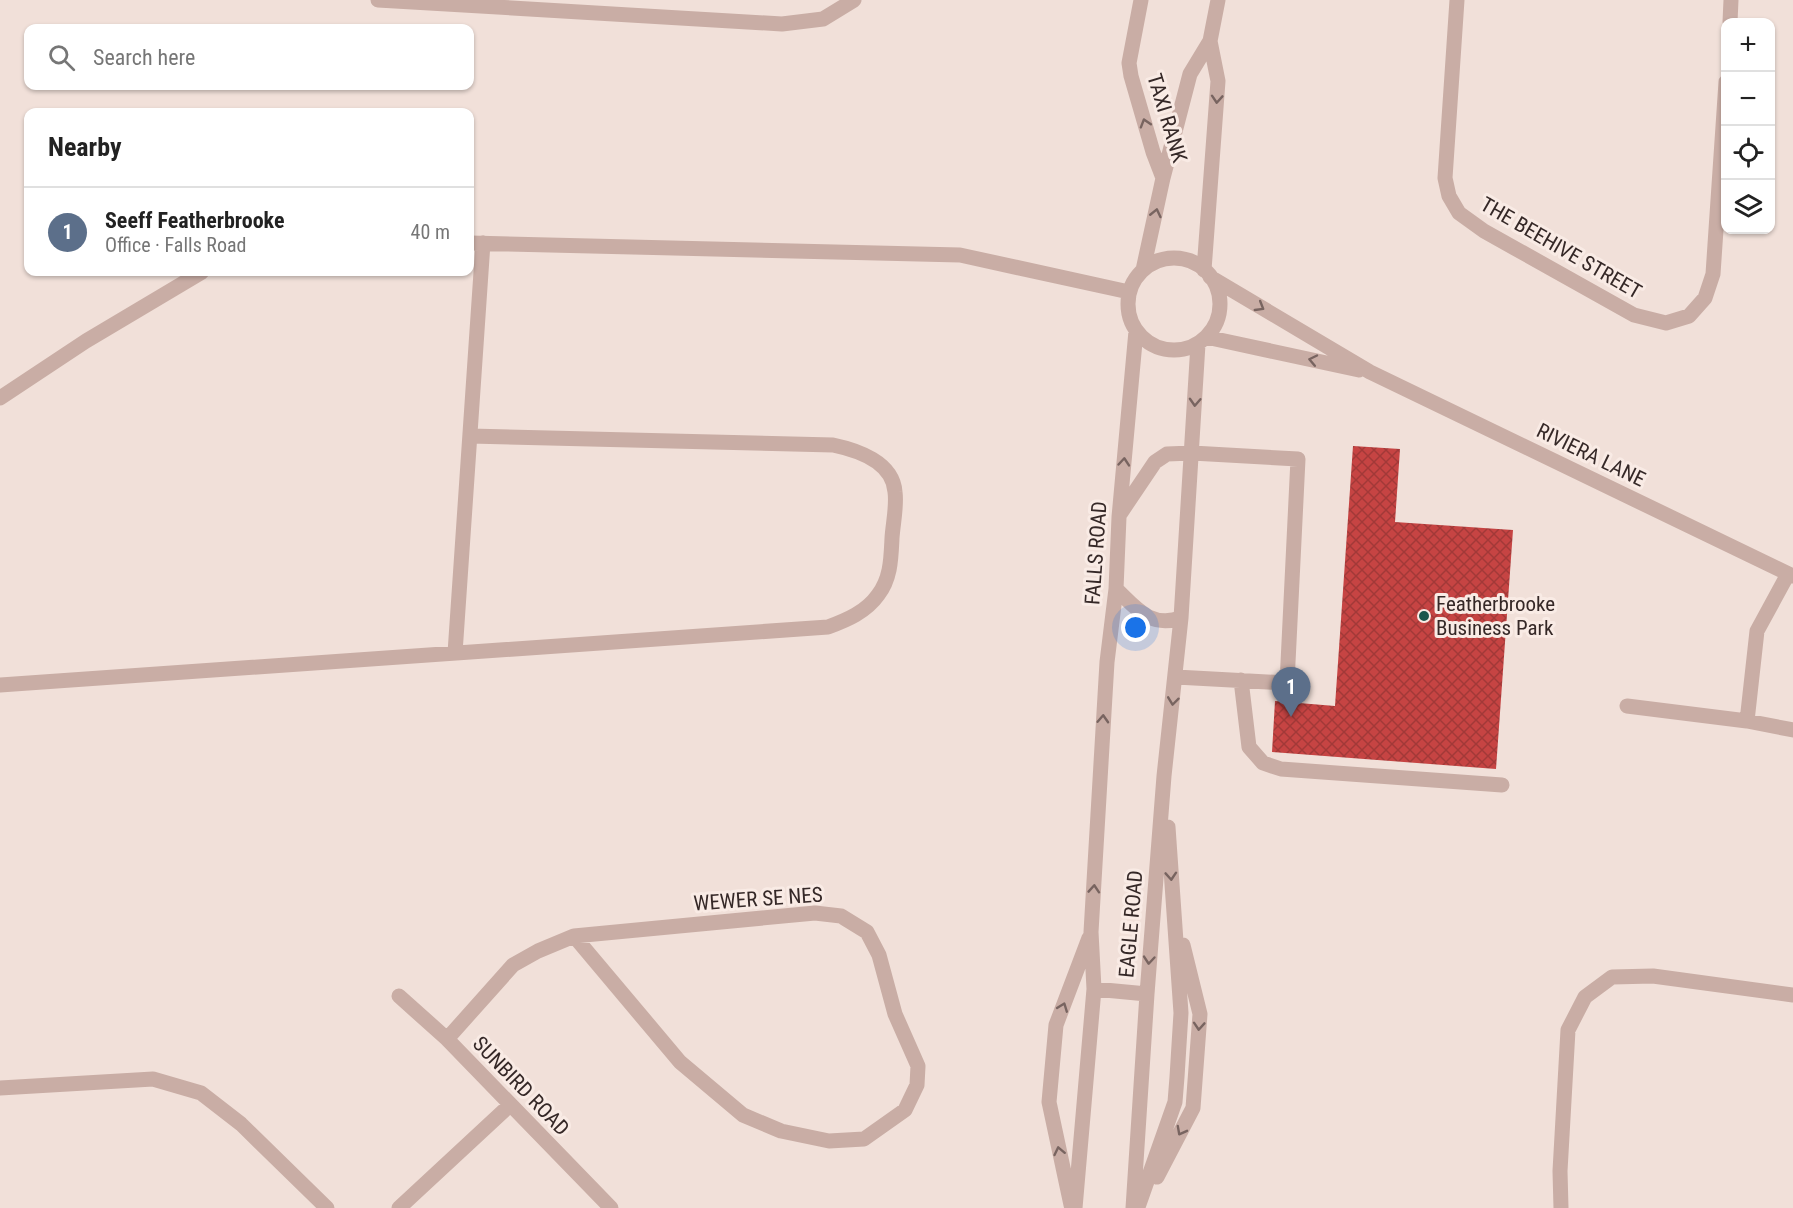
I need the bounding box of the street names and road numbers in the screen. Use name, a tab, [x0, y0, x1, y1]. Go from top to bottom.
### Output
street label: TAXI RANK	[1142, 71, 1192, 166]
street label: THE BEEHIVE STREET	[1476, 192, 1646, 304]
street label: RIVIERA LANE	[1533, 418, 1649, 492]
street label: FALLS ROAD	[1080, 500, 1112, 606]
street label: EAGLE ROAD	[1114, 869, 1148, 979]
street label: WEWER SE NES	[693, 883, 823, 915]
street label: SUNBIRD ROAD	[468, 1032, 574, 1140]

